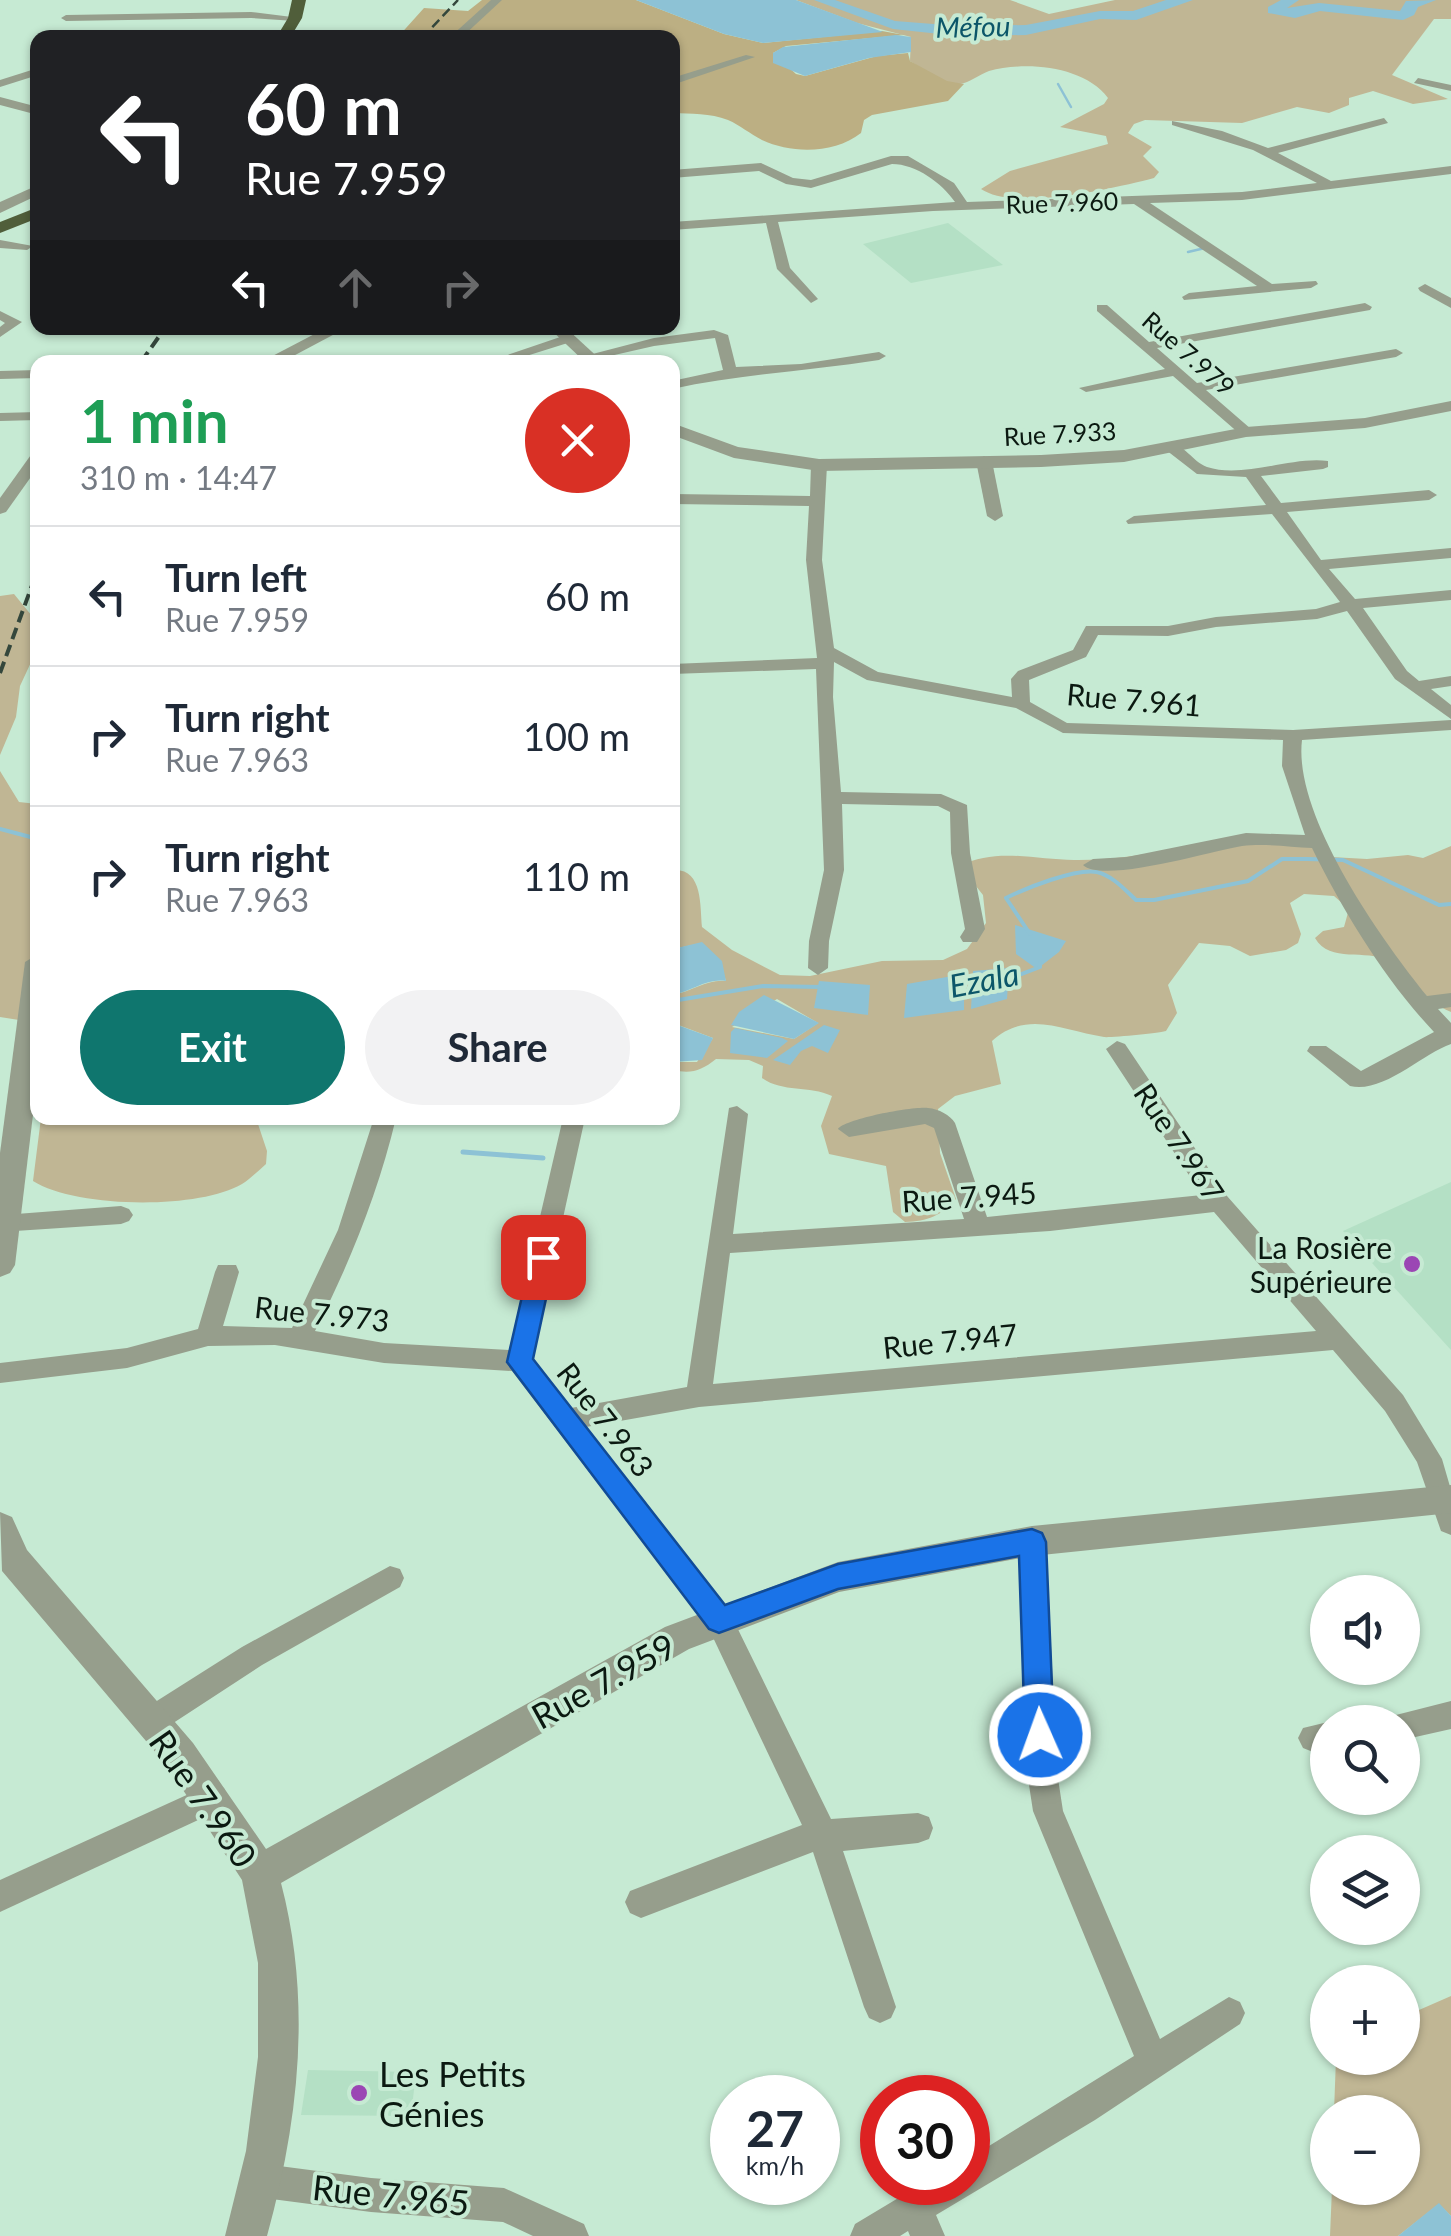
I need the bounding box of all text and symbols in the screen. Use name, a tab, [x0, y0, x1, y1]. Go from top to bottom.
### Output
water label: Méfou	[935, 8, 1011, 44]
text: 60 m	[245, 66, 402, 150]
icon: left	[80, 70, 210, 200]
text: Rue 7.959	[245, 151, 448, 205]
street label: Rue 7.960	[1005, 185, 1119, 219]
icon: left	[223, 260, 278, 315]
icon: ahead	[328, 260, 383, 315]
icon: right	[433, 260, 488, 315]
street label: Rue 7.979	[1137, 305, 1241, 401]
text: 1 min	[80, 384, 229, 456]
button: close	[525, 388, 630, 493]
street label: Rue 7.933	[1003, 415, 1117, 451]
text: 310 m · 14:47	[80, 458, 277, 497]
text: Turn left	[165, 554, 307, 600]
icon: left	[80, 569, 135, 624]
text: 60 m	[545, 573, 630, 619]
text: Rue 7.959	[165, 600, 309, 639]
street label: Rue 7.961	[1065, 675, 1203, 723]
text: Turn right	[165, 694, 330, 740]
icon: right	[80, 709, 135, 764]
text: 100 m	[523, 713, 630, 759]
text: Rue 7.963	[165, 740, 309, 779]
text: Turn right	[165, 834, 330, 880]
icon: right	[80, 849, 135, 904]
text: 110 m	[523, 853, 630, 899]
text: Rue 7.963	[165, 880, 309, 919]
water label: Ezala	[946, 953, 1022, 1005]
button: Exit	[80, 990, 345, 1105]
button: Share	[365, 990, 630, 1105]
street label: Rue 7.967	[1127, 1076, 1233, 1208]
street label: Rue 7.945	[900, 1173, 1038, 1219]
pin	[501, 1215, 586, 1300]
place label: La Rosière Supérieure	[1250, 1229, 1392, 1299]
icon: arrive	[516, 1230, 571, 1285]
marker: La Rosière Supérieure	[1401, 1253, 1423, 1275]
street label: Rue 7.973	[253, 1288, 391, 1338]
street label: Rue 7.947	[881, 1315, 1019, 1365]
street label: Rue 7.963	[550, 1355, 662, 1483]
map controls	[1310, 1575, 1420, 2205]
button: sound	[1310, 1575, 1420, 1685]
street label: Rue 7.959	[524, 1623, 682, 1737]
position arrow	[988, 1683, 1092, 1787]
button: search	[1310, 1705, 1420, 1815]
street label: Rue 7.960	[142, 1721, 266, 1875]
button: layers	[1310, 1835, 1420, 1945]
button: +	[1310, 1965, 1420, 2075]
place label: Les Petits Génies	[379, 2052, 526, 2134]
speed limit sign: 30	[860, 2075, 990, 2205]
marker: Les Petits Génies	[348, 2082, 370, 2104]
button: −	[1310, 2095, 1420, 2205]
text: 27	[746, 2098, 804, 2158]
text: km/h	[746, 2150, 804, 2180]
street label: Rue 7.965	[310, 2165, 472, 2223]

